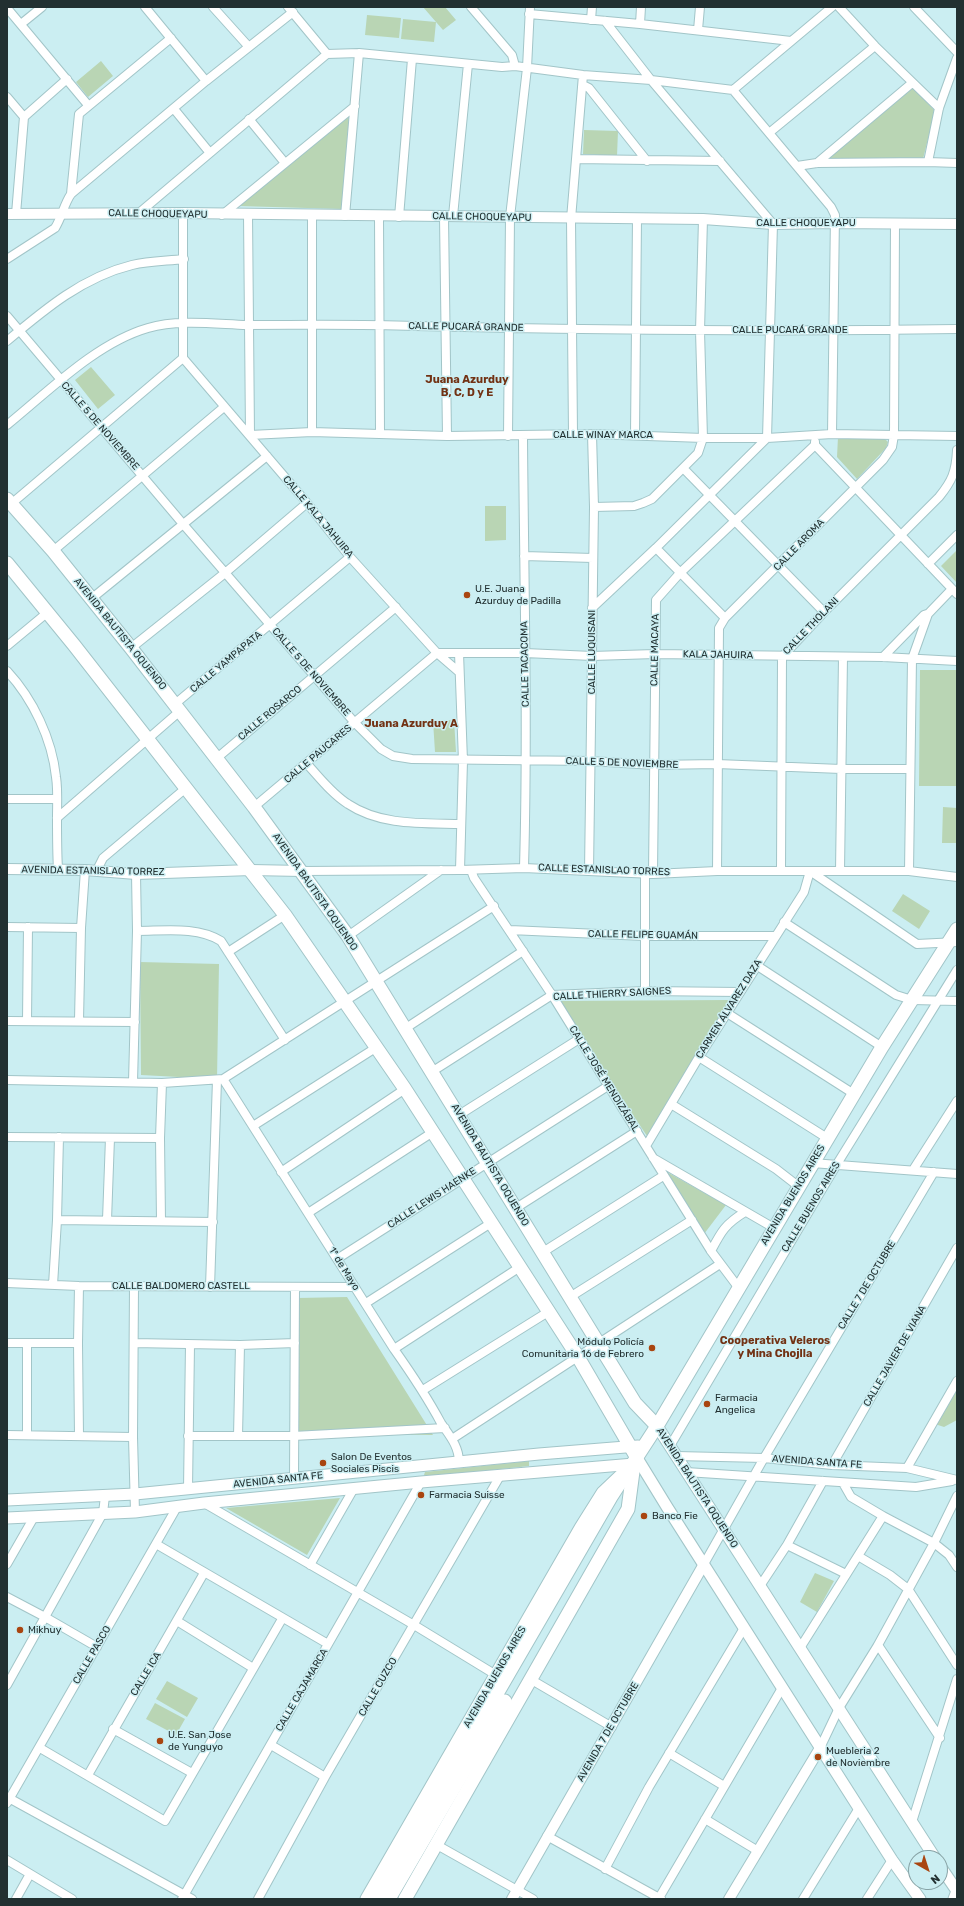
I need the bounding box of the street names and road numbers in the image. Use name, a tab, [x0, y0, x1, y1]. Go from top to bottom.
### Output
street label: CALLE CHOQUEYAPU	[108, 207, 208, 221]
street label: CALLE CHOQUEYAPU	[432, 210, 532, 224]
street label: CALLE CHOQUEYAPU	[756, 217, 856, 229]
street label: CALLE PUCARÁ GRANDE	[408, 320, 524, 334]
street label: CALLE PUCARÁ GRANDE	[732, 324, 848, 336]
street label: CALLE 5 DE NOVIEMBRE	[58, 379, 142, 473]
street label: CALLE WINAY MARCA	[553, 429, 653, 441]
street label: CALLE KALA JAHUIRA	[280, 473, 356, 561]
street label: CALLE AROMA	[771, 516, 827, 574]
street label: AVENIDA BAUTISTA OQUENDO	[71, 576, 169, 692]
street label: CALLE THOLANI	[781, 595, 841, 657]
street label: CALLE LUQUISANI	[586, 610, 598, 694]
street label: CALLE MACAYA	[648, 614, 662, 686]
street label: CALLE TACACOMA	[518, 621, 532, 707]
street label: CALLE 5 DE NOVIEMBRE	[269, 625, 353, 719]
street label: CALLE YAMPAPATA	[188, 629, 264, 695]
street label: KALA JAHUIRA	[683, 648, 753, 662]
street label: CALLE ROSARCO	[236, 683, 304, 743]
street label: CALLE PAUCARES	[282, 722, 354, 786]
street label: CALLE 5 DE NOVIEMBRE	[565, 755, 679, 771]
street label: AVENIDA BAUTISTA OQUENDO	[270, 831, 360, 953]
street label: CALLE ESTANISLAO TORRES	[538, 862, 670, 878]
street label: AVENIDA ESTANISLAO TORREZ	[21, 864, 165, 878]
street label: CALLE FELIPE GUAMÁN	[588, 928, 698, 942]
street label: CARMEN ÁLVAREZ DAZA	[694, 957, 764, 1061]
street label: CALLE THIERRY SAIGNES	[553, 985, 671, 1003]
street label: CALLE JOSÉ MENDIZÁBAL	[566, 1024, 642, 1134]
street label: AVENIDA BAUTISTA OQUENDO	[449, 1102, 531, 1228]
street label: AVENIDA BUENOS AIRES	[758, 1143, 828, 1247]
street label: CALLE BUENOS AIRES	[779, 1160, 843, 1254]
street label: CALLE LEWIS HAENKE	[386, 1165, 478, 1231]
street label: CALLE 7 DE OCTUBRE	[836, 1238, 898, 1332]
street label: 1º de Mayo	[326, 1245, 362, 1293]
street label: CALLE BALDOMERO CASTELL	[112, 1280, 250, 1292]
street label: CALLE JAVIER DE VIANA	[861, 1303, 929, 1409]
street label: AVENIDA BAUTISTA OQUENDO	[654, 1426, 740, 1550]
street label: AVENIDA SANTA FE	[772, 1453, 862, 1471]
street label: AVENIDA SANTA FE	[232, 1469, 324, 1491]
street label: CALLE PASCO	[70, 1624, 114, 1686]
street label: AVENIDA BUENOS AIRES	[461, 1624, 529, 1730]
street label: CALLE CAJAMARCA	[273, 1646, 331, 1734]
street label: CALLE ICA	[128, 1650, 164, 1698]
street label: CALLE CUZCO	[356, 1655, 400, 1719]
street label: AVENIDA 7 DE OCTUBRE	[575, 1680, 641, 1784]

